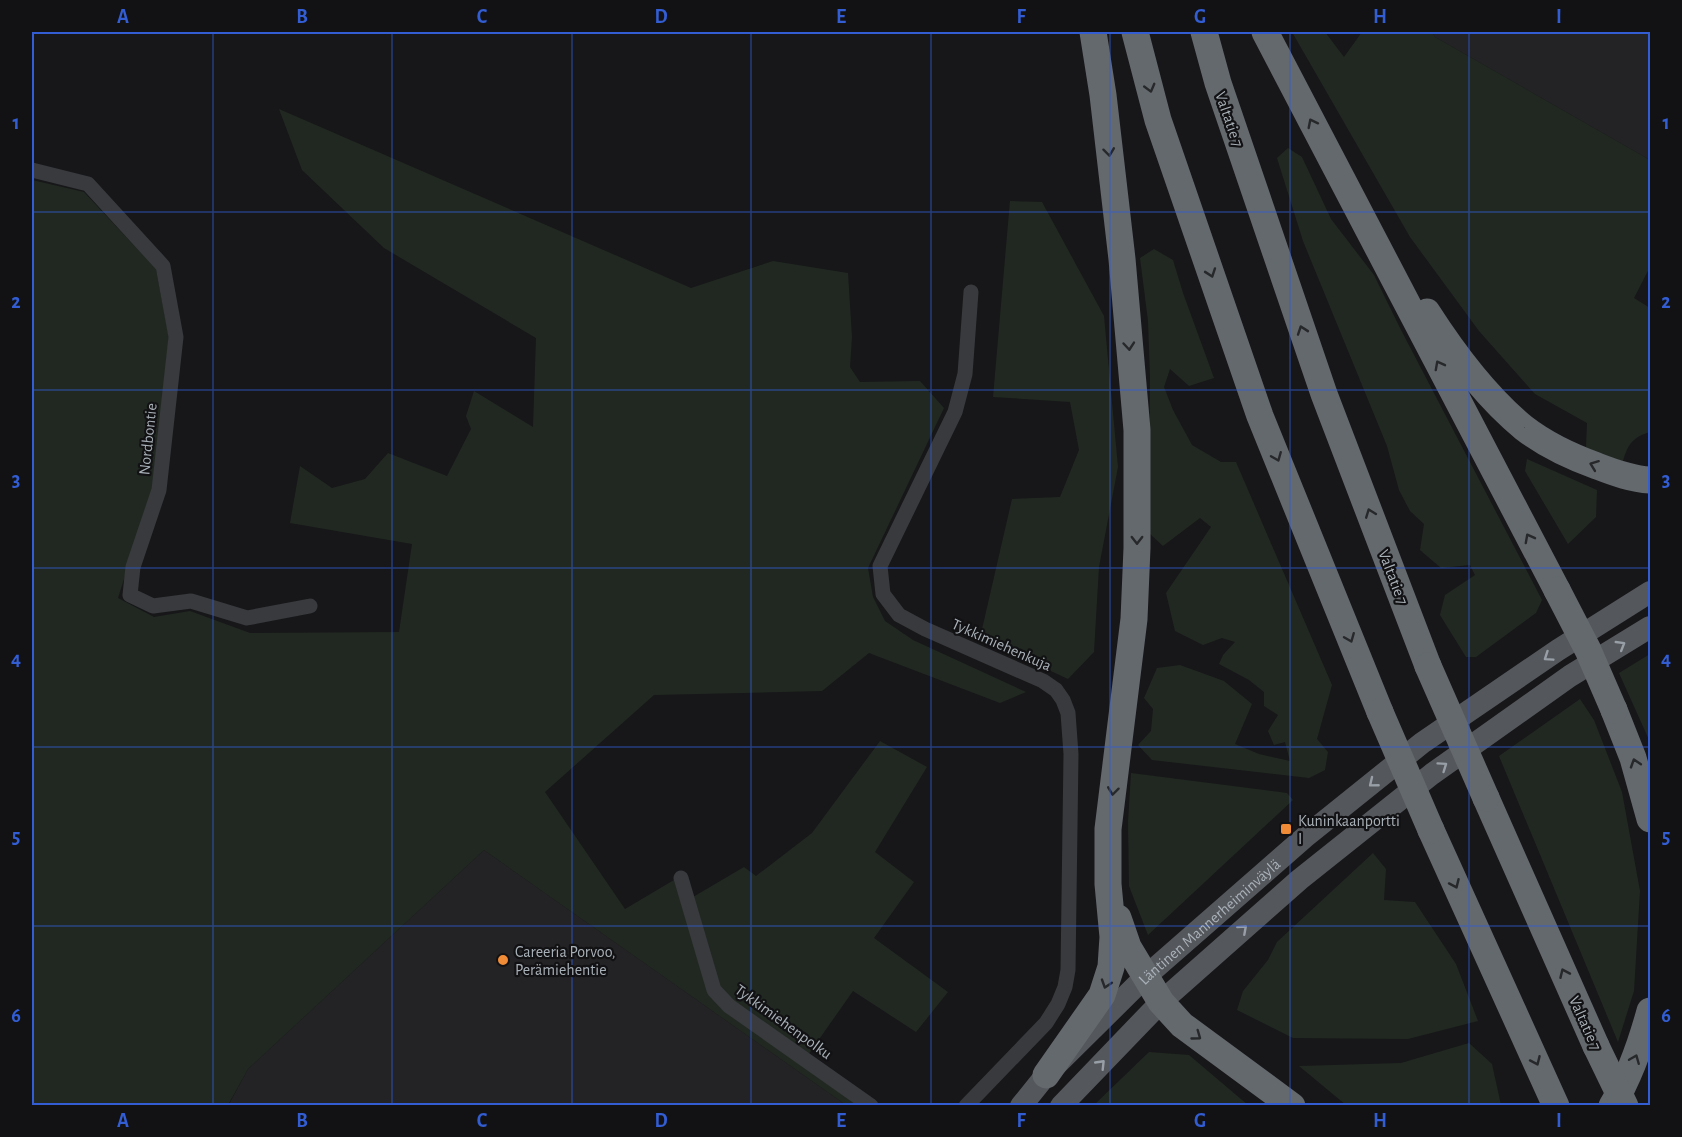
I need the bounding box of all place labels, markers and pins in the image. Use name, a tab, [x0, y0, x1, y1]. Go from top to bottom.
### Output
place label: Kuninkaanportti I	[1298, 813, 1400, 847]
marker: Kuninkaanportti I	[1279, 822, 1293, 836]
place label: Careeria Porvoo, Perämiehentie	[515, 944, 615, 978]
marker: Careeria Porvoo, Perämiehentie	[496, 953, 510, 967]

